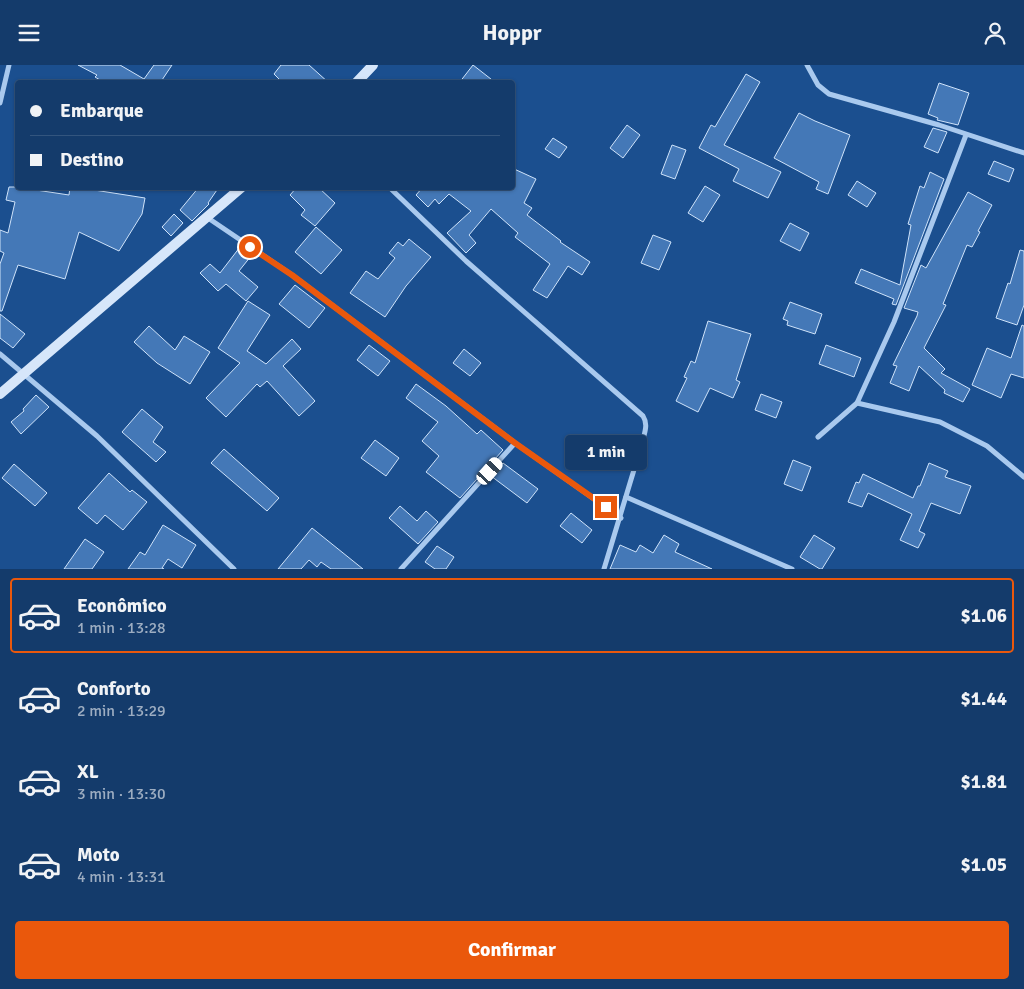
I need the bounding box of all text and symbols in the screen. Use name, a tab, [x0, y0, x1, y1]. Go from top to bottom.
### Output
icon: menu	[15, 19, 43, 47]
text: Hoppr	[483, 19, 542, 46]
icon: person	[981, 19, 1009, 47]
text: Embarque	[60, 99, 144, 123]
text: Destino	[60, 148, 124, 172]
route start	[239, 236, 261, 258]
callout: 1 min	[565, 435, 647, 469]
text: 1 min	[587, 442, 625, 462]
car	[474, 455, 505, 487]
route end	[595, 496, 617, 518]
icon: car	[17, 593, 62, 638]
text: Econômico	[77, 594, 167, 618]
text: $1.06	[961, 604, 1007, 628]
text: 1 min · 13:28	[77, 618, 166, 638]
icon: car	[17, 676, 62, 721]
text: Conforto	[77, 677, 151, 701]
text: $1.44	[961, 687, 1007, 711]
text: 2 min · 13:29	[77, 701, 166, 721]
icon: car	[17, 759, 62, 804]
text: XL	[77, 760, 99, 784]
text: $1.81	[961, 770, 1007, 794]
text: 3 min · 13:30	[77, 784, 166, 804]
icon: car	[17, 842, 62, 887]
text: Moto	[77, 843, 120, 867]
text: $1.05	[961, 853, 1007, 877]
text: 4 min · 13:31	[77, 867, 166, 887]
button: Confirmar	[15, 921, 1009, 979]

